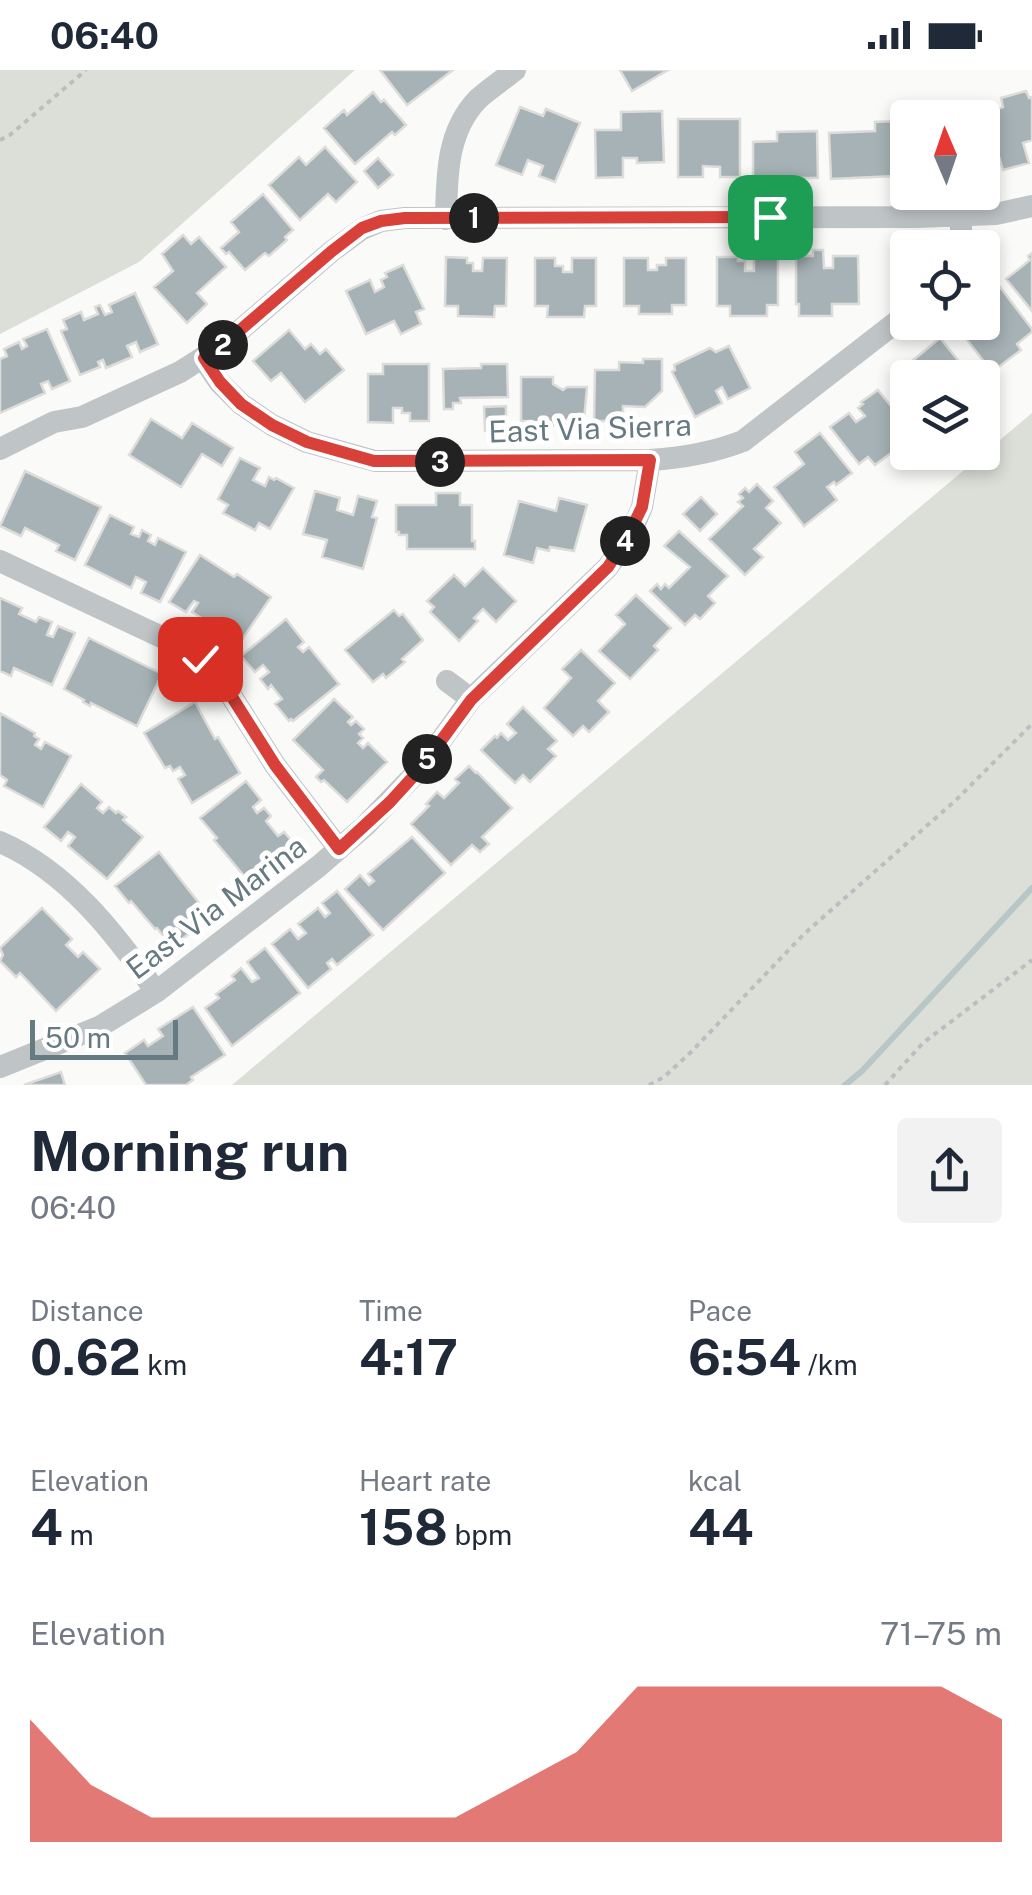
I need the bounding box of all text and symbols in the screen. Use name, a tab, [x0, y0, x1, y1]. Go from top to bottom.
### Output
text: 06:40	[50, 13, 159, 58]
north arrow	[890, 100, 1000, 210]
map controls	[890, 100, 1000, 470]
pin	[728, 175, 813, 260]
icon: arrive	[743, 190, 798, 245]
pin: 1	[449, 193, 499, 243]
text: 1	[468, 201, 480, 234]
button: locate	[890, 230, 1000, 340]
pin: 2	[198, 320, 248, 370]
text: 2	[214, 328, 232, 361]
button: layers	[890, 360, 1000, 470]
street label: East Via Sierra	[488, 406, 692, 450]
pin: 3	[415, 437, 465, 487]
text: 3	[431, 445, 449, 478]
pin: 4	[600, 516, 650, 566]
text: 4	[616, 524, 634, 557]
pin	[158, 617, 243, 702]
icon: check	[173, 632, 228, 687]
pin: 5	[402, 734, 452, 784]
text: 5	[418, 742, 436, 775]
street label: East Via Marina	[119, 828, 313, 986]
scale bar	[30, 1015, 178, 1060]
text: 50 m	[45, 1021, 111, 1054]
button: share	[897, 1118, 1002, 1223]
text: Morning run	[30, 1119, 349, 1183]
text: 06:40	[30, 1189, 116, 1226]
text: Distance	[30, 1294, 144, 1327]
text: Time	[359, 1294, 423, 1327]
text: Pace	[688, 1294, 752, 1327]
text: 0.62	[30, 1327, 140, 1386]
text: 4:17	[359, 1327, 458, 1386]
text: 6:54	[688, 1327, 801, 1386]
text: km	[140, 1348, 187, 1381]
text: /km	[801, 1348, 858, 1381]
text: Elevation	[30, 1464, 149, 1497]
text: Heart rate	[359, 1464, 491, 1497]
text: kcal	[688, 1464, 742, 1497]
text: 4	[30, 1497, 63, 1556]
text: 158	[359, 1497, 448, 1556]
text: 44	[688, 1497, 754, 1556]
text: m	[63, 1518, 94, 1551]
text: bpm	[448, 1518, 512, 1551]
text: Elevation	[30, 1615, 166, 1652]
text: 71–75 m	[880, 1615, 1002, 1652]

